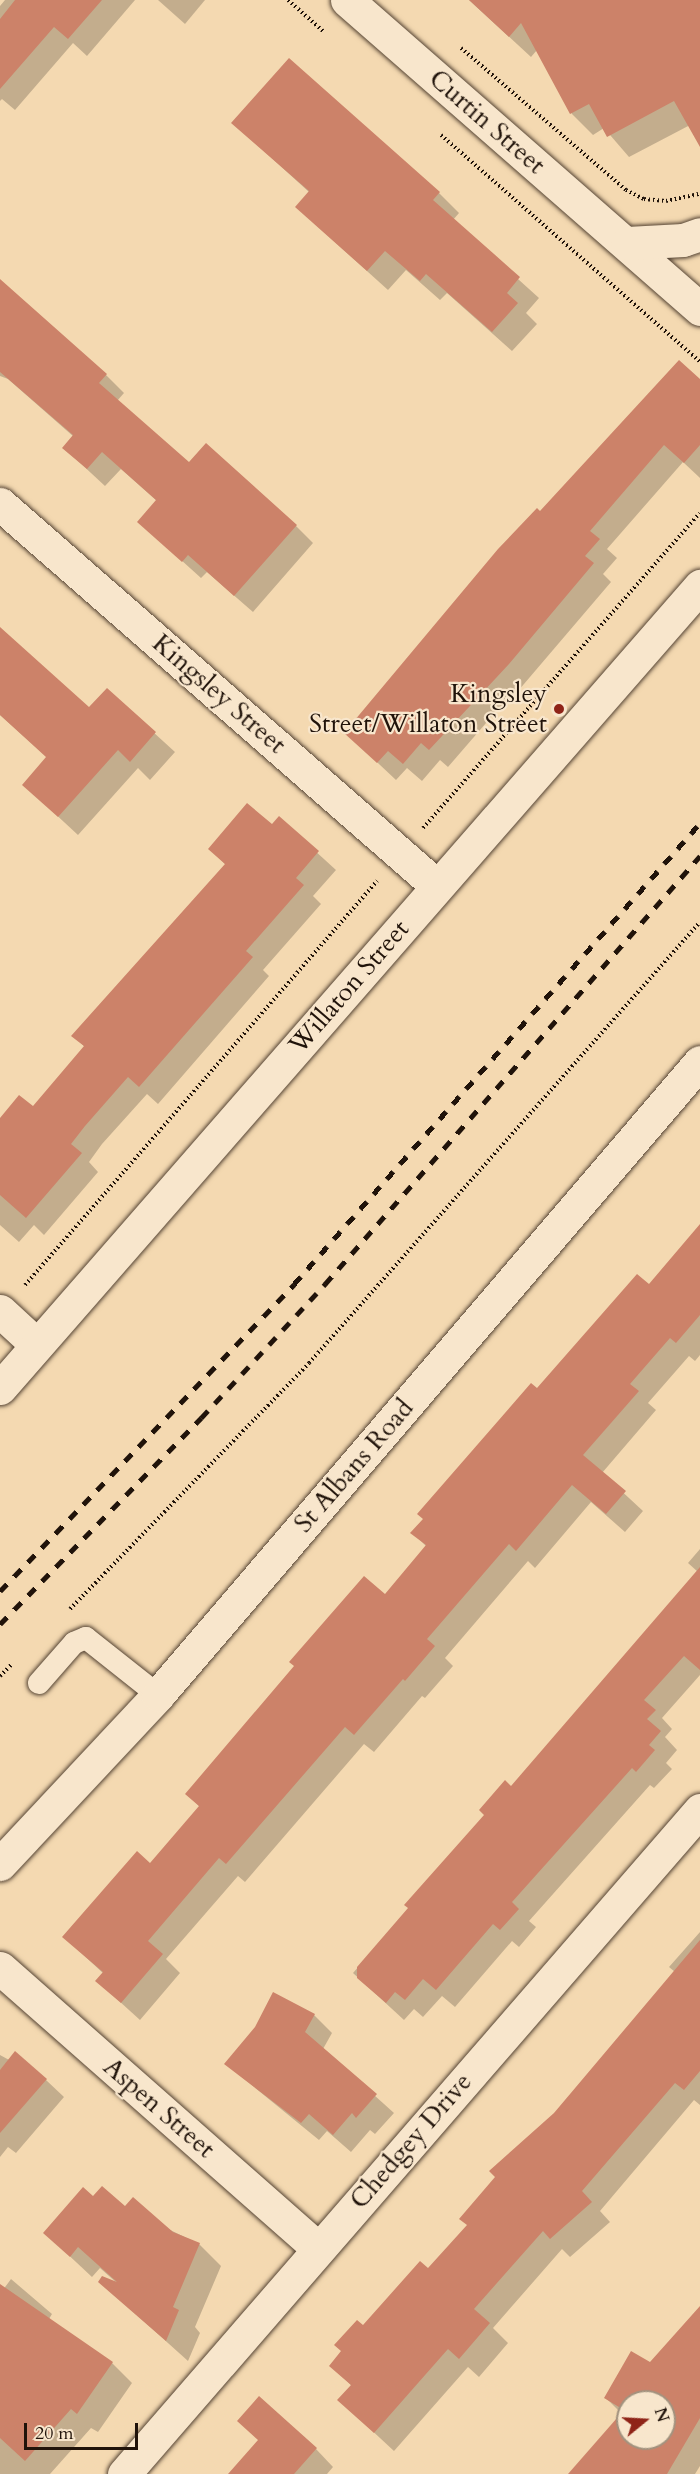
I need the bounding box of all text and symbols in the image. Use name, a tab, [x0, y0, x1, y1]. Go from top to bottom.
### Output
street label: Curtin Street	[423, 63, 551, 181]
street label: Kingsley Street	[146, 628, 292, 760]
place label: Kingsley Street/Willaton Street	[309, 678, 547, 740]
marker: Kingsley Street/Willaton Street	[552, 702, 566, 716]
street label: Willaton Street	[282, 914, 416, 1060]
street label: St Albans Road	[288, 1393, 420, 1539]
street label: Aspen Street	[97, 2051, 221, 2165]
street label: Chedgey Drive	[344, 2067, 478, 2215]
north arrow	[616, 2390, 676, 2450]
text: N	[649, 2405, 674, 2425]
scale bar	[27, 2411, 141, 2449]
text: 20 m	[35, 2421, 74, 2446]

